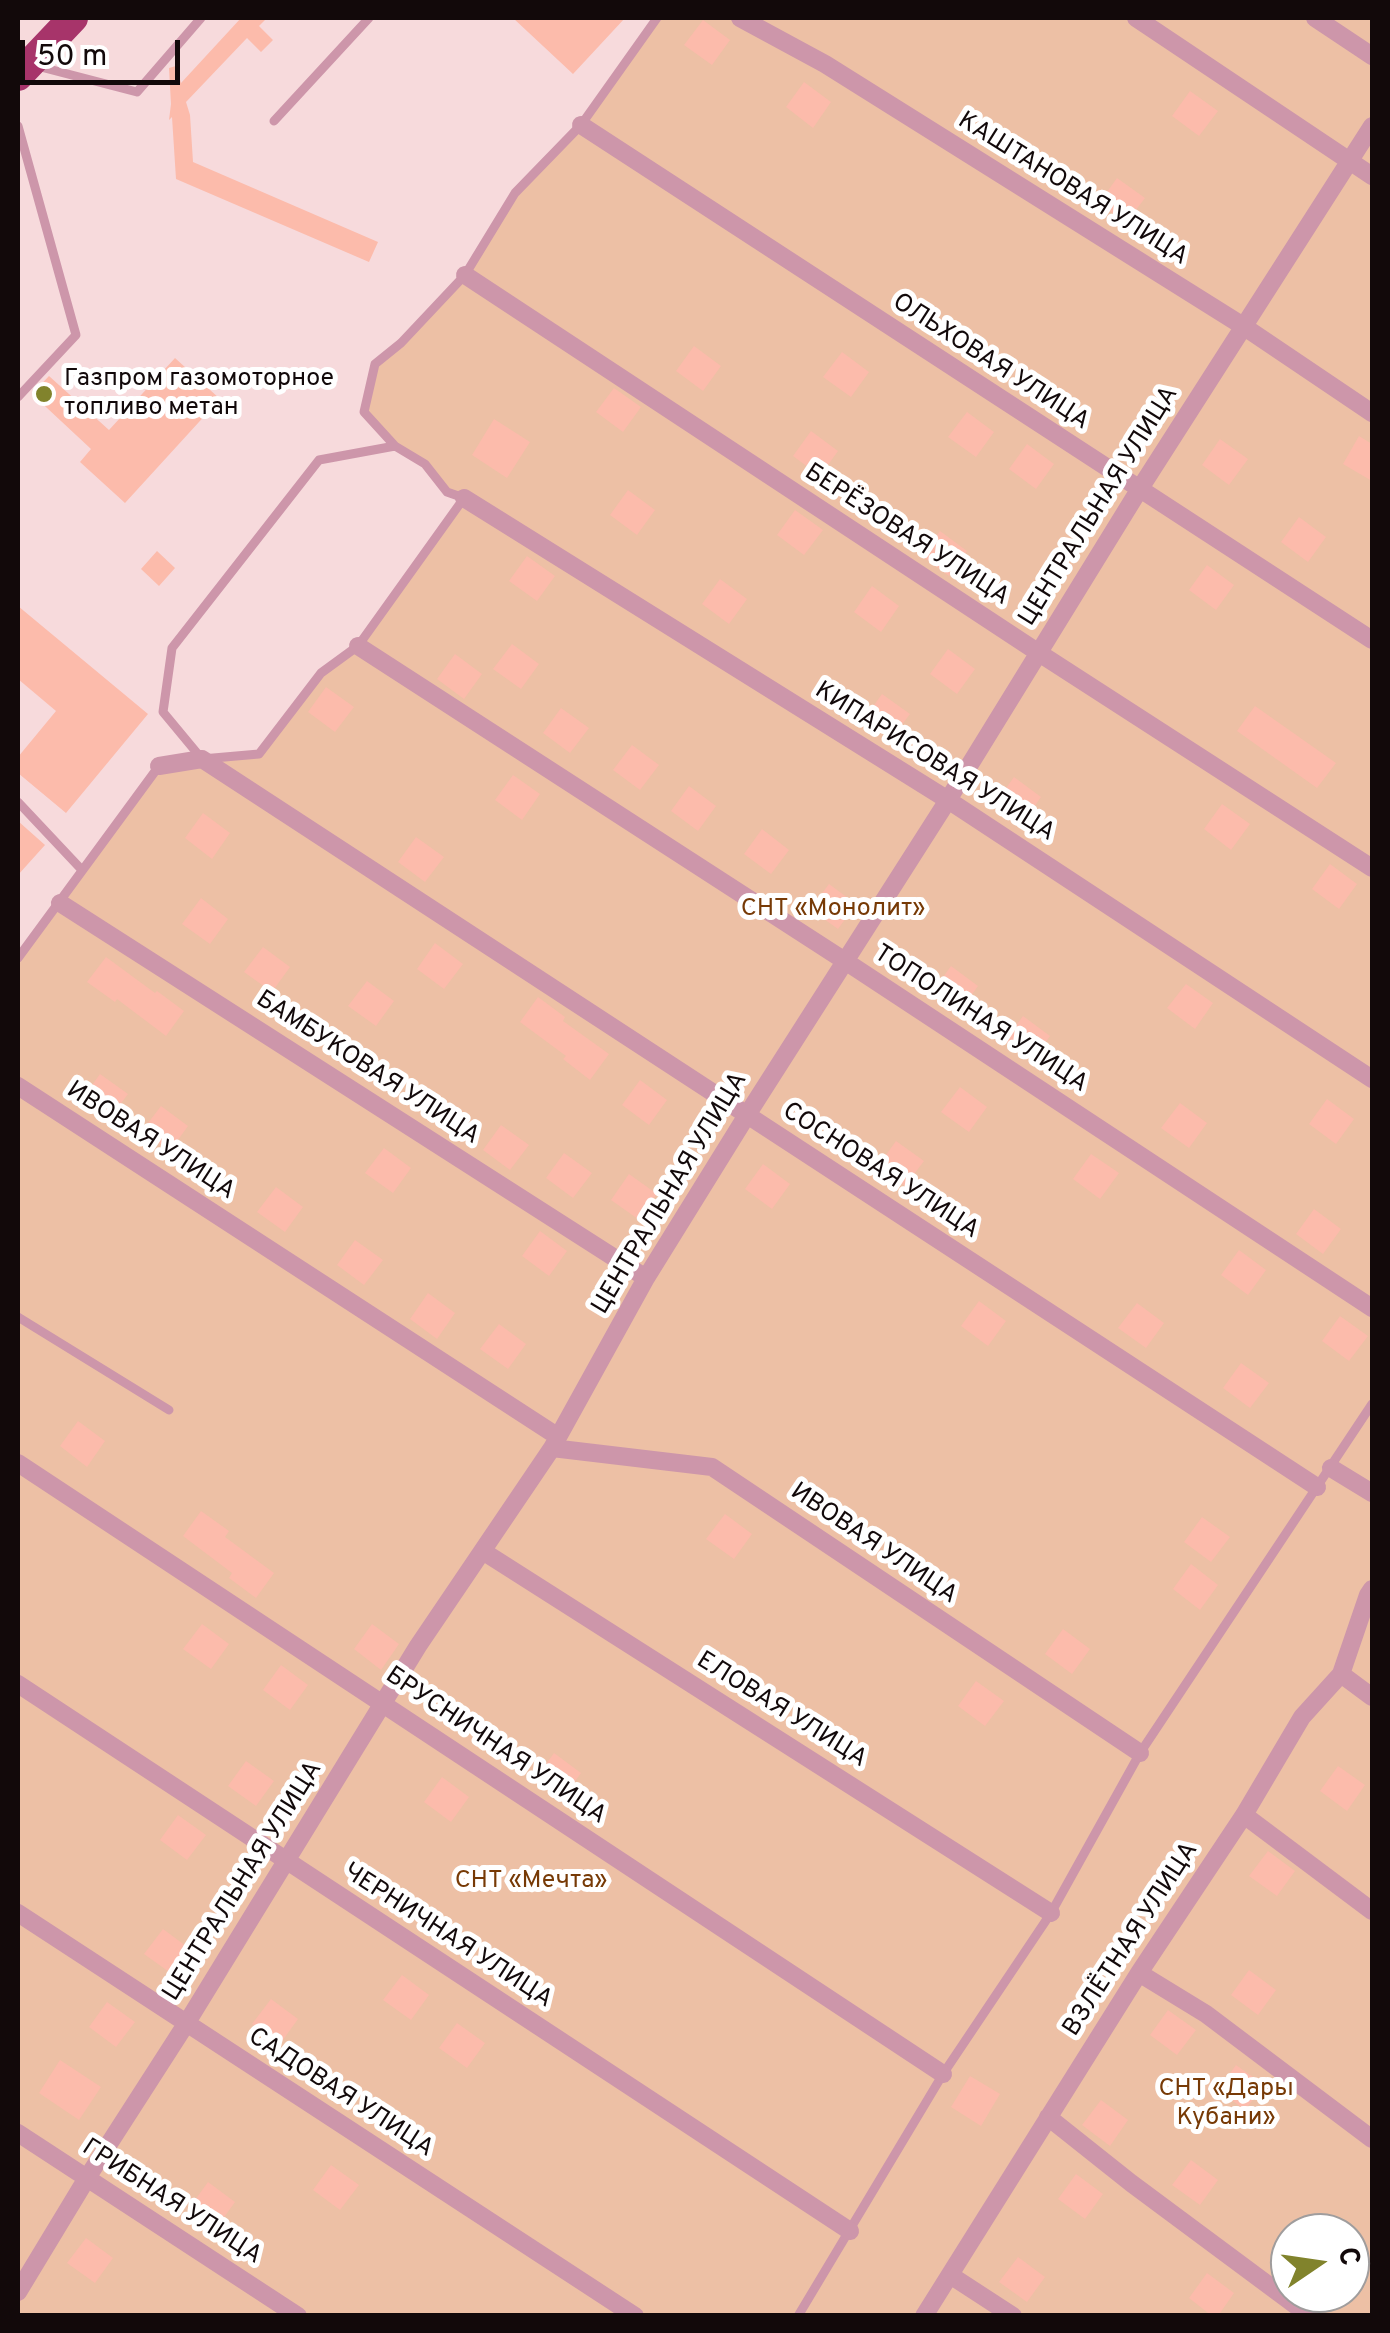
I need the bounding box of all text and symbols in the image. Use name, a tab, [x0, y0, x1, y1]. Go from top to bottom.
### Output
scale bar	[25, 20, 185, 82]
text: 50 m	[37, 39, 107, 76]
street label: КАШТАНОВАЯ УЛИЦА	[951, 107, 1193, 273]
street label: ОЛЬХОВАЯ УЛИЦА	[886, 288, 1094, 438]
place label: Газпром газомоторное топливо метан	[64, 365, 334, 424]
street label: ЦЕНТРАЛЬНАЯ УЛИЦА	[1014, 382, 1186, 632]
marker: Газпром газомоторное топливо метан	[33, 383, 55, 405]
street label: БЕРЁЗОВАЯ УЛИЦА	[798, 459, 1014, 613]
street label: КИПАРИСОВАЯ УЛИЦА	[808, 677, 1060, 849]
park label: СНТ «Монолит»	[741, 895, 925, 925]
street label: ТОПОЛИНАЯ УЛИЦА	[868, 940, 1092, 1100]
street label: БАМБУКОВАЯ УЛИЦА	[250, 985, 484, 1153]
street label: ЦЕНТРАЛЬНАЯ УЛИЦА	[587, 1068, 755, 1320]
street label: ИВОВАЯ УЛИЦА	[60, 1076, 240, 1208]
street label: СОСНОВАЯ УЛИЦА	[776, 1097, 984, 1247]
street label: ИВОВАЯ УЛИЦА	[784, 1478, 962, 1612]
street label: ЕЛОВАЯ УЛИЦА	[690, 1647, 872, 1775]
street label: БРУСНИЧНАЯ УЛИЦА	[379, 1662, 611, 1832]
street label: ЦЕНТРАЛЬНАЯ УЛИЦА	[158, 1757, 330, 2007]
street label: ВЗЛЁТНАЯ УЛИЦА	[1058, 1837, 1206, 2043]
street label: ЧЕРНИЧНАЯ УЛИЦА	[337, 1858, 557, 2016]
park label: СНТ «Мечта»	[455, 1867, 607, 1897]
street label: САДОВАЯ УЛИЦА	[242, 2023, 438, 2165]
park label: СНТ «Дары Кубани»	[1158, 2075, 1294, 2134]
street label: ГРИБНАЯ УЛИЦА	[75, 2134, 267, 2272]
north arrow	[1270, 2213, 1370, 2313]
text: С	[1328, 2244, 1367, 2269]

